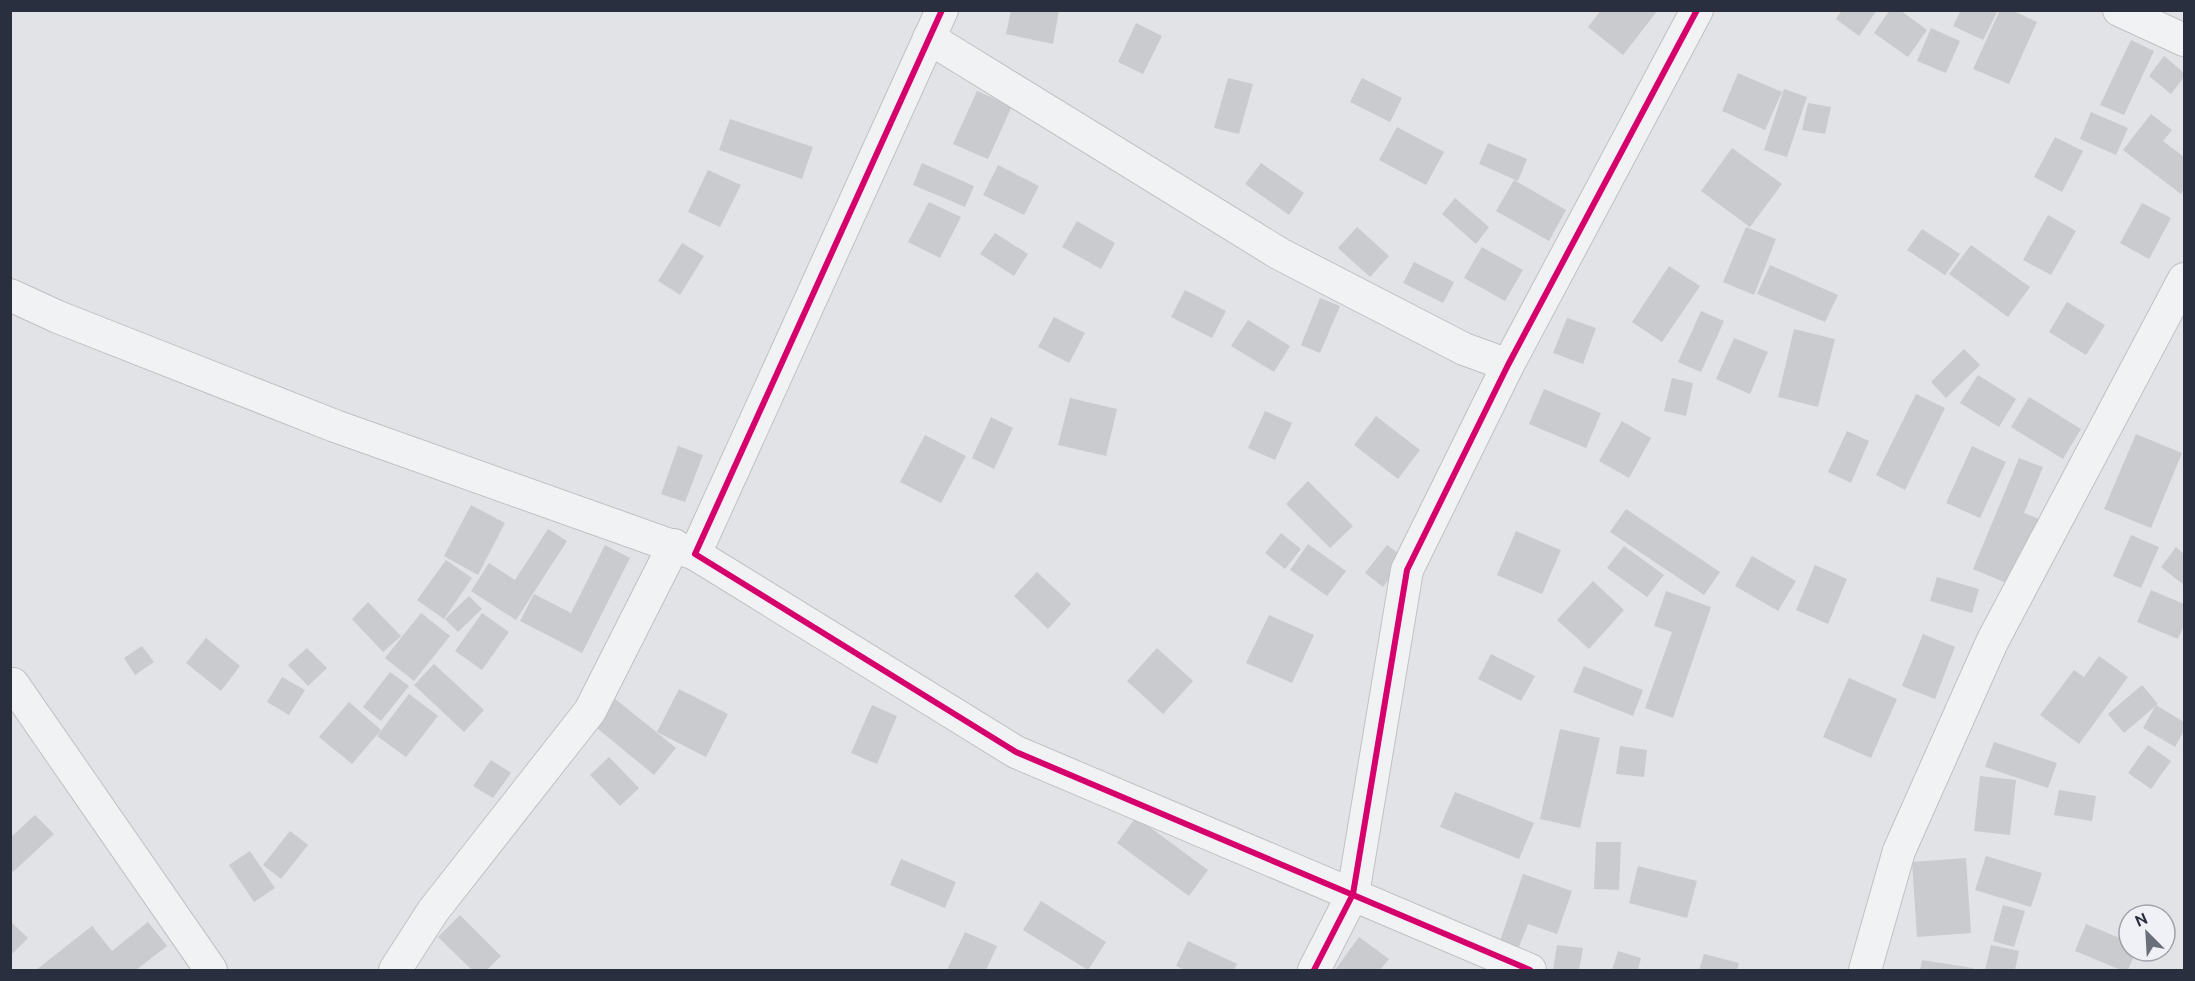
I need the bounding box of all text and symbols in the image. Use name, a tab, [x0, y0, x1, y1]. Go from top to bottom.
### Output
north arrow	[2117, 903, 2177, 963]
text: N	[2132, 909, 2150, 930]

